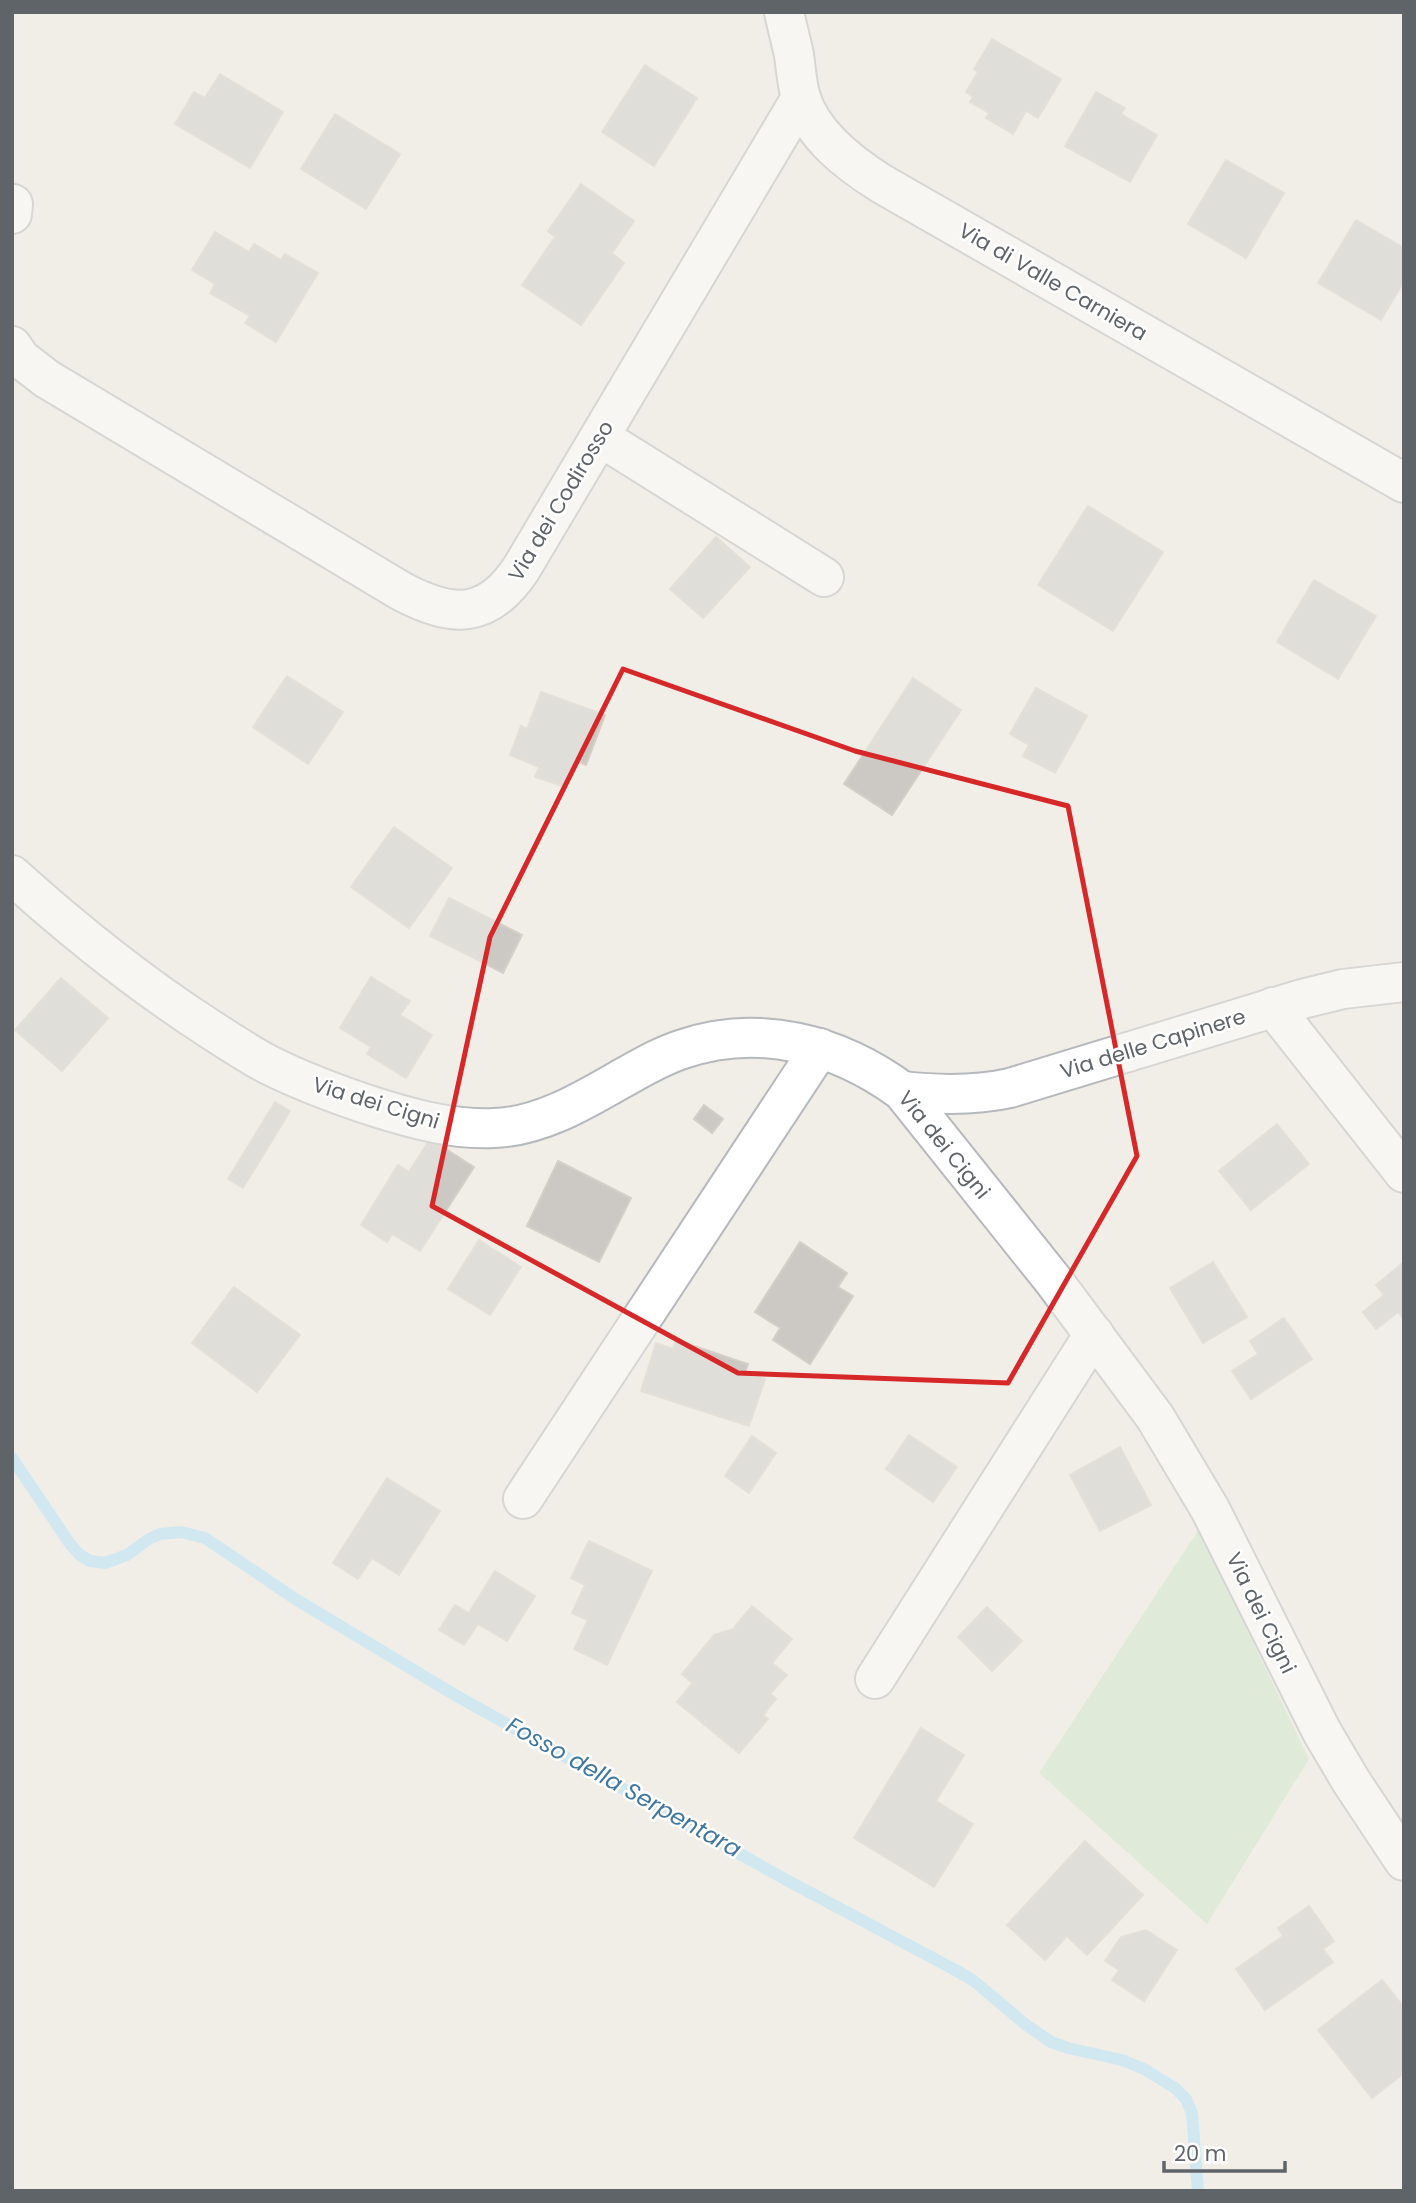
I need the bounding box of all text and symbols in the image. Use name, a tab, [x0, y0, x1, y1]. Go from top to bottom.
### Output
street label: Via di Valle Carniera	[954, 216, 1153, 347]
street label: Via dei Codirosso	[501, 415, 620, 587]
street label: Via delle Capinere	[1057, 1002, 1249, 1086]
street label: Via dei Cigni	[309, 1069, 443, 1136]
street label: Via dei Cigni	[892, 1085, 997, 1205]
street label: Via dei Cigni	[1220, 1547, 1303, 1678]
water label: Fosso della Serpentara	[501, 1709, 747, 1865]
scale bar	[1164, 2130, 1285, 2174]
text: 20 m	[1174, 2139, 1227, 2168]

